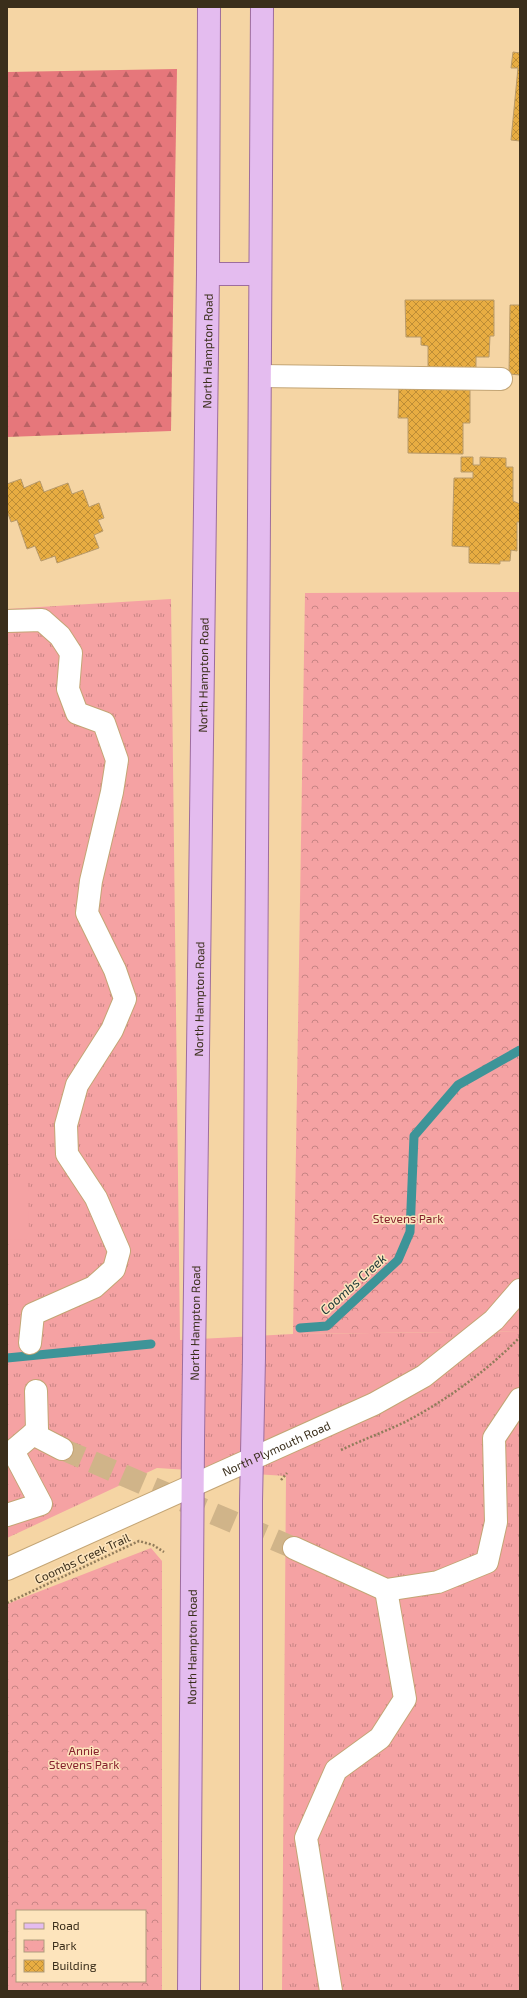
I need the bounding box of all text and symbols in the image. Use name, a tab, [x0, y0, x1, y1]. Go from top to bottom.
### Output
street label: North Hampton Road	[199, 293, 215, 409]
street label: North Hampton Road	[195, 617, 211, 733]
street label: North Hampton Road	[191, 941, 206, 1057]
park label: Stevens Park	[373, 1211, 443, 1225]
water label: Coombs Creek	[317, 1250, 389, 1318]
street label: North Hampton Road	[187, 1265, 202, 1381]
street label: North Plymouth Road	[220, 1418, 332, 1478]
street label: Coombs Creek Trail	[32, 1530, 132, 1586]
street label: North Hampton Road	[184, 1589, 199, 1705]
park label: Annie Stevens Park	[49, 1743, 119, 1771]
legend	[16, 1910, 146, 1982]
text: Road	[52, 1918, 80, 1932]
text: Park	[52, 1938, 77, 1952]
text: Building	[52, 1958, 97, 1972]

